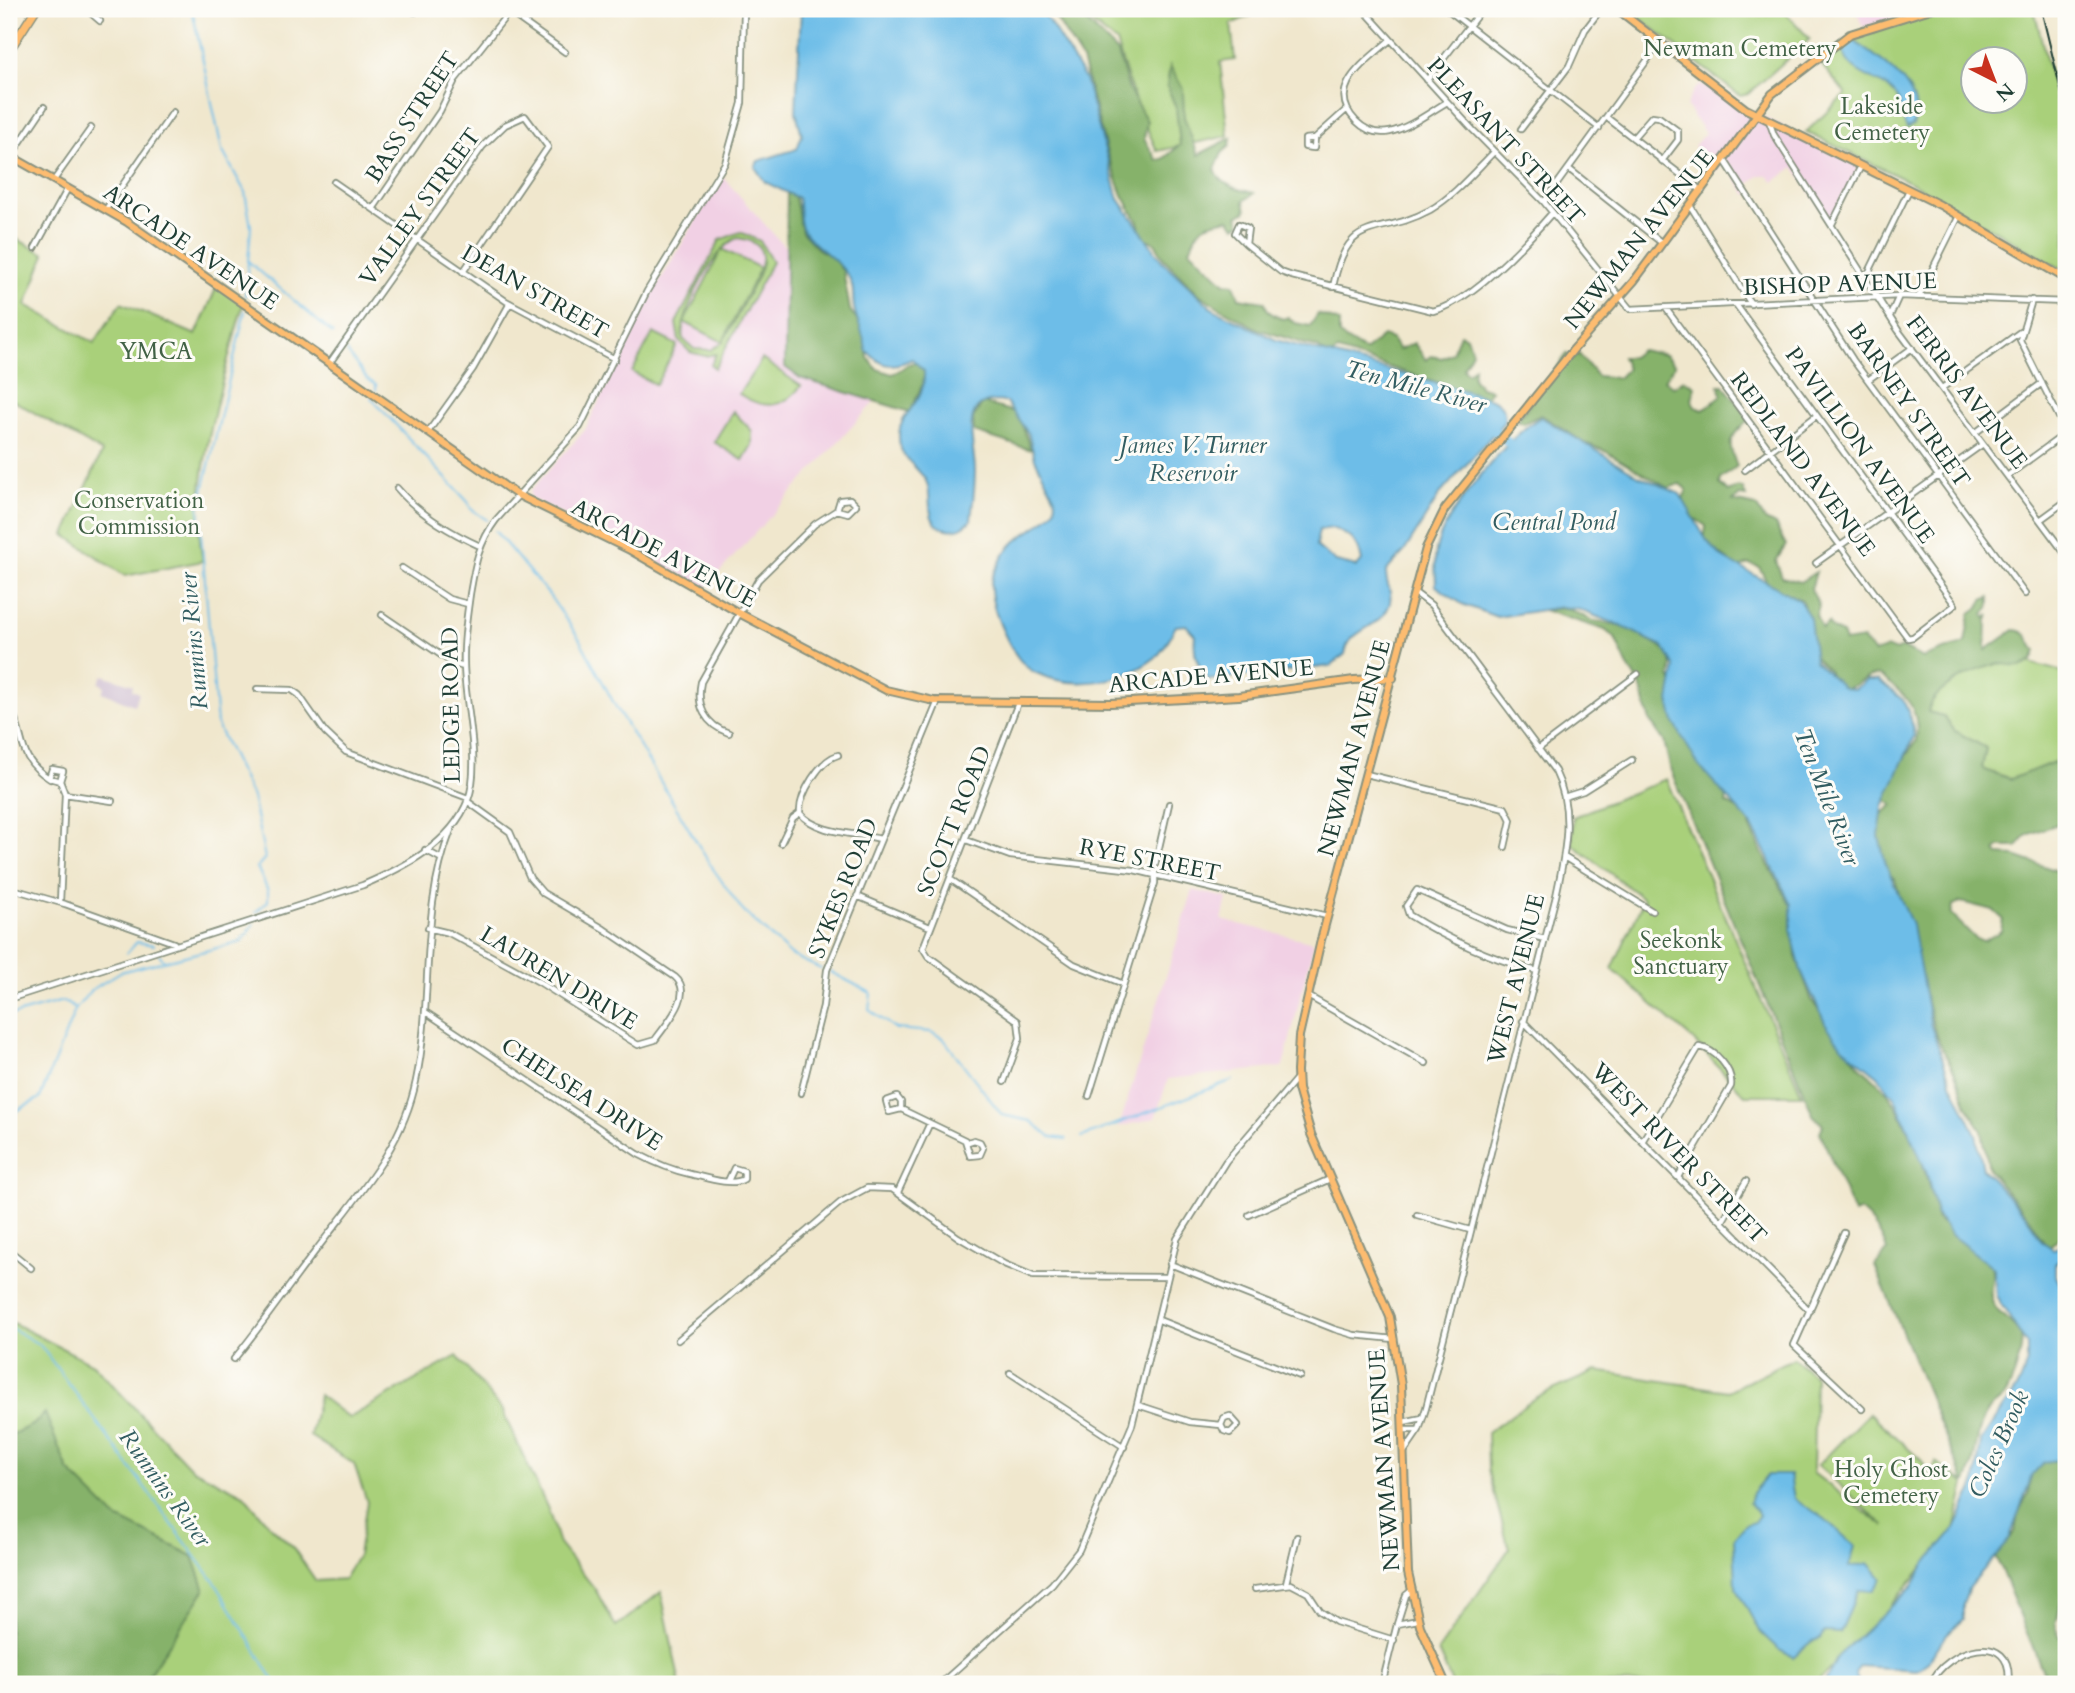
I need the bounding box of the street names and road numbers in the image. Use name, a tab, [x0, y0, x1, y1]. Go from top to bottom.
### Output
street label: BASS STREET	[358, 45, 466, 189]
street label: PLEASANT STREET	[1420, 51, 1592, 231]
street label: VALLEY STREET	[352, 122, 488, 292]
street label: NEWMAN AVENUE	[1557, 143, 1721, 335]
street label: ARCADE AVENUE	[97, 177, 285, 317]
street label: DEAN STREET	[456, 237, 614, 347]
street label: BISHOP AVENUE	[1743, 265, 1937, 303]
street label: FERRIS AVENUE	[1899, 309, 2035, 475]
street label: BARNEY STREET	[1840, 316, 1978, 494]
street label: PAVILLION AVENUE	[1778, 340, 1942, 550]
street label: REDLAND AVENUE	[1723, 365, 1883, 563]
street label: ARCADE AVENUE	[566, 491, 762, 615]
street label: LEDGE ROAD	[434, 627, 468, 783]
street label: NEWMAN AVENUE	[1310, 636, 1398, 860]
street label: ARCADE AVENUE	[1107, 652, 1315, 700]
street label: SCOTT ROAD	[910, 741, 998, 901]
street label: SYKES ROAD	[801, 813, 885, 963]
street label: RYE STREET	[1077, 831, 1223, 889]
street label: WEST AVENUE	[1480, 891, 1552, 1068]
street label: LAUREN DRIVE	[474, 919, 644, 1037]
street label: CHELSEA DRIVE	[495, 1030, 669, 1158]
street label: WEST RIVER STREET	[1584, 1055, 1774, 1250]
street label: NEWMAN AVENUE	[1361, 1348, 1407, 1572]

